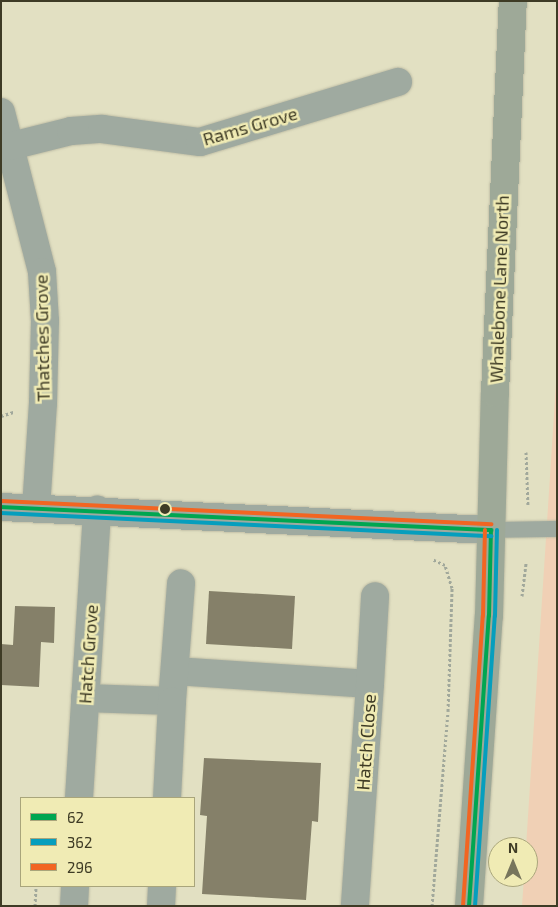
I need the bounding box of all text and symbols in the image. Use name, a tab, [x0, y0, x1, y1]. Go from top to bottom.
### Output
street label: Rams Grove	[200, 102, 300, 150]
street label: Whalebone Lane North	[485, 195, 513, 383]
street label: Thatches Grove	[30, 274, 54, 402]
unlabelled marker	[160, 504, 170, 514]
street label: Hatch Grove	[74, 604, 102, 704]
street label: Hatch Close	[352, 693, 380, 791]
legend	[20, 797, 195, 887]
text: 62	[67, 808, 84, 826]
text: 362	[67, 833, 92, 851]
north arrow	[488, 837, 538, 887]
text: N	[508, 839, 518, 856]
text: 296	[67, 858, 93, 876]

